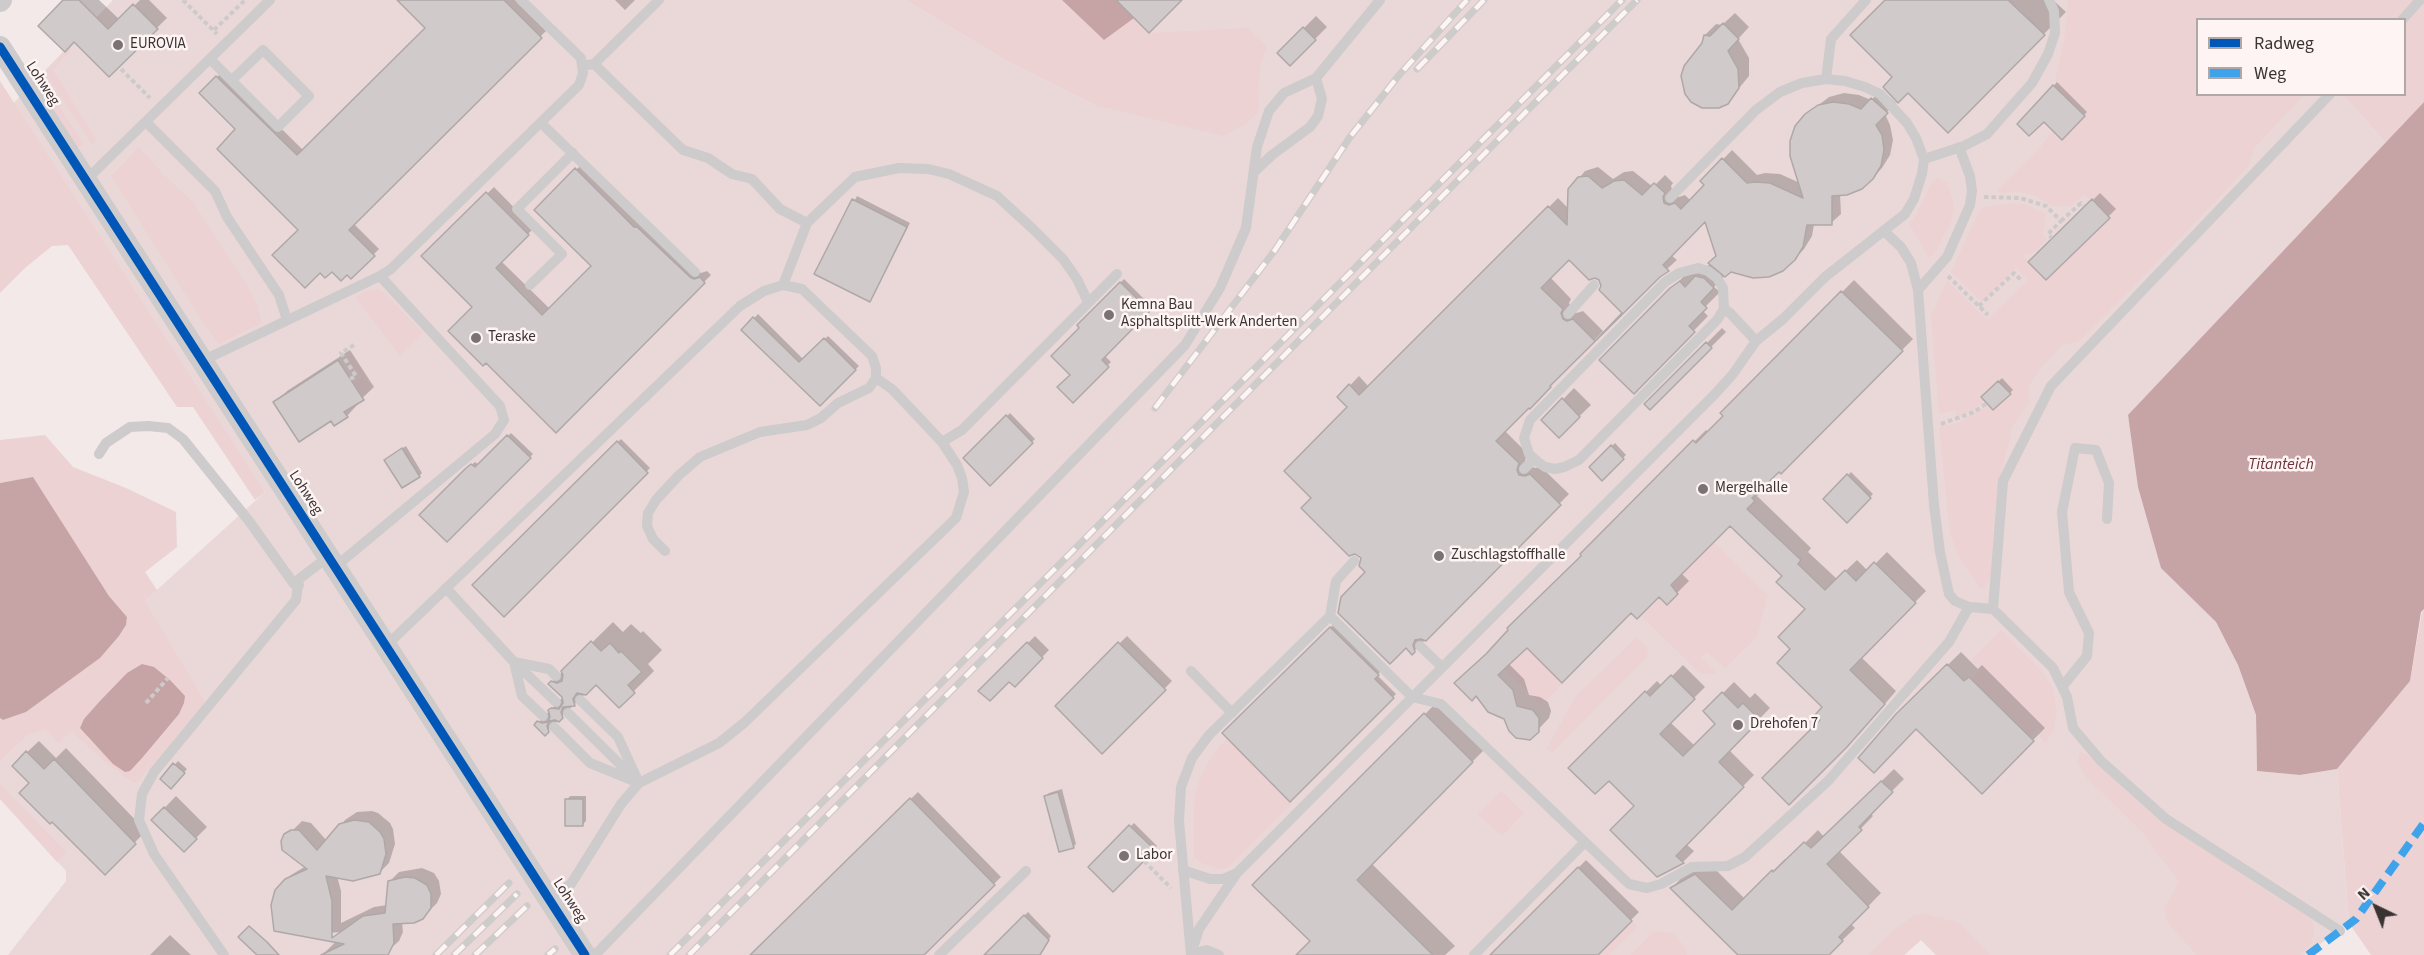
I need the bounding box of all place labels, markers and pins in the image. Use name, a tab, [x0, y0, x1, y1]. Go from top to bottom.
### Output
place label: EUROVIA	[130, 36, 186, 54]
marker: EUROVIA	[111, 38, 125, 52]
place label: Kemna Bau Asphaltsplitt-Werk Anderten	[1121, 297, 1297, 332]
marker: Kemna Bau Asphaltsplitt-Werk Anderten	[1102, 308, 1116, 322]
place label: Teraske	[488, 329, 536, 347]
marker: Teraske	[469, 331, 483, 345]
place label: Mergelhalle	[1715, 480, 1788, 498]
marker: Mergelhalle	[1696, 482, 1710, 496]
place label: Zuschlagstoffhalle	[1451, 547, 1566, 565]
marker: Zuschlagstoffhalle	[1432, 549, 1446, 563]
place label: Drehofen 7	[1750, 716, 1818, 734]
marker: Drehofen 7	[1731, 718, 1745, 732]
place label: Labor	[1136, 847, 1172, 865]
marker: Labor	[1117, 849, 1131, 863]

